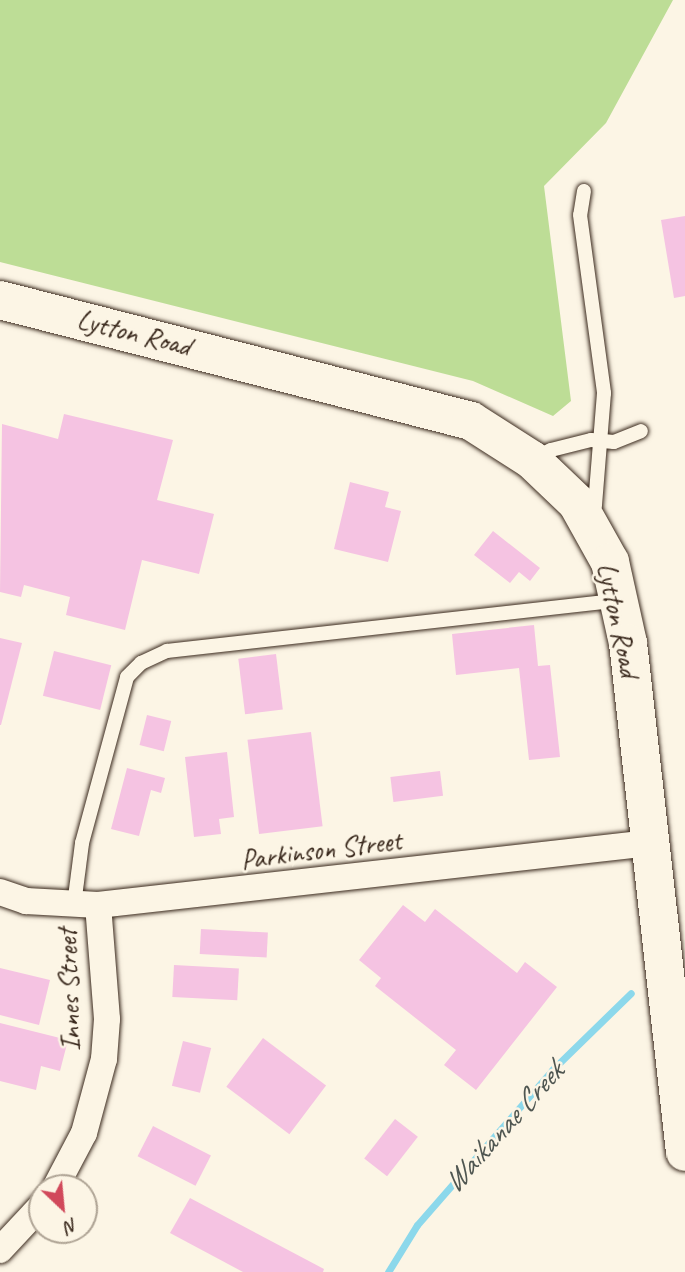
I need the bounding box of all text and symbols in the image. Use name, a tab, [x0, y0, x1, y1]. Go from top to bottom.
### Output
street label: Lytton Road	[74, 303, 194, 363]
street label: Lytton Road	[590, 560, 646, 680]
street label: Parkinson Street	[239, 823, 403, 877]
street label: Innes Street	[50, 928, 88, 1052]
water label: Waikanae Creek	[435, 1055, 571, 1199]
north arrow	[28, 1174, 98, 1244]
text: N	[61, 1213, 82, 1239]

